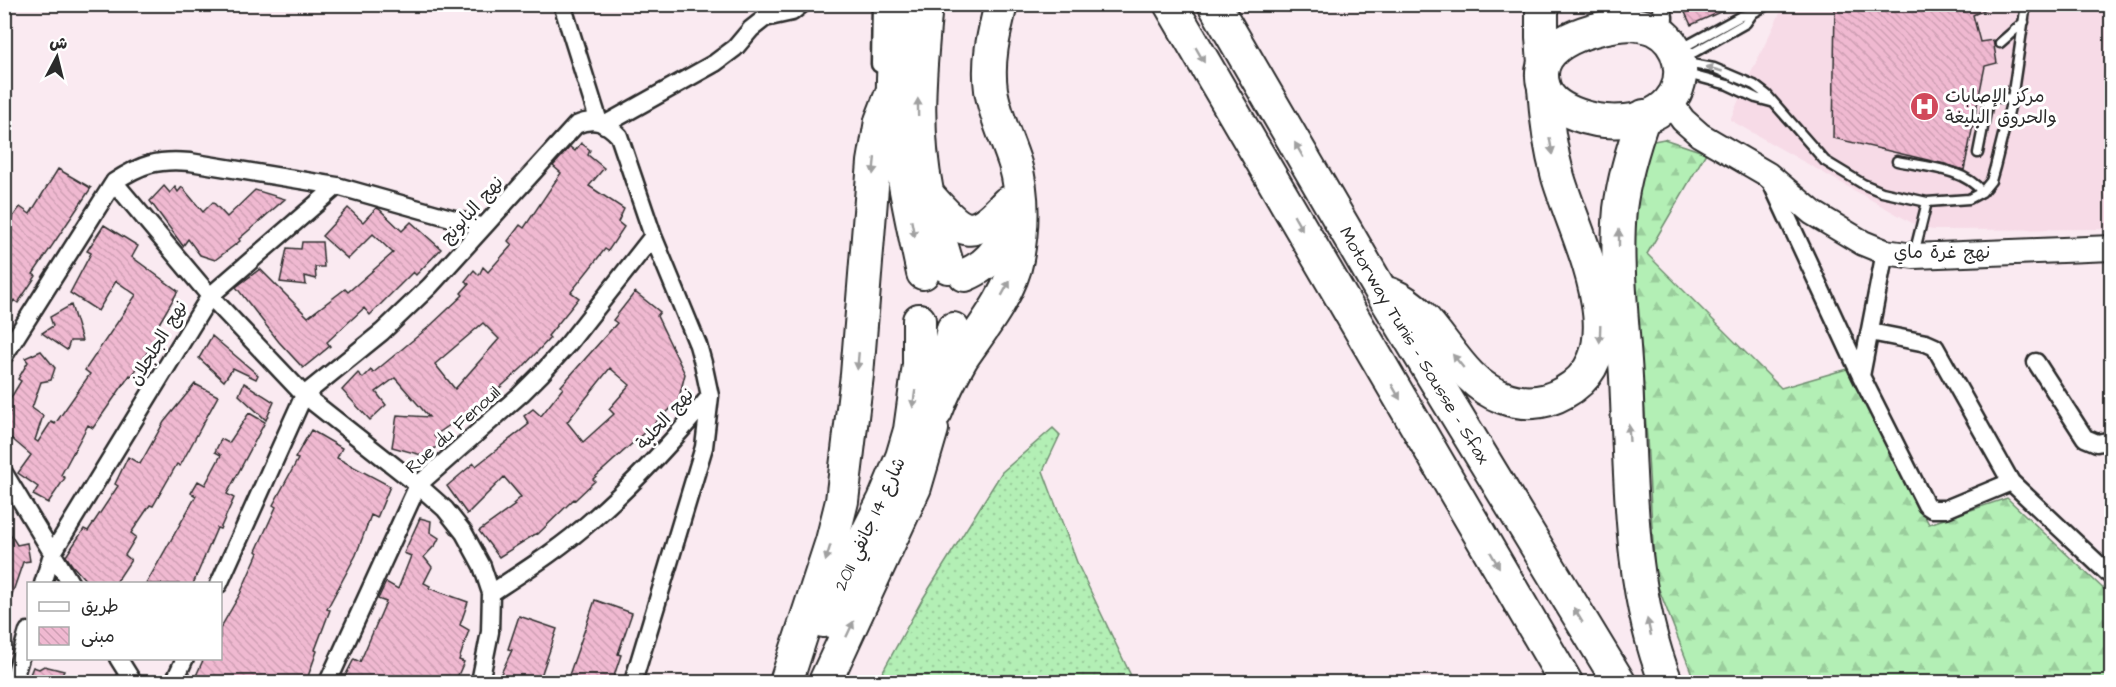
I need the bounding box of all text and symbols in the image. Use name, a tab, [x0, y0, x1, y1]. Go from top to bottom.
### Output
north arrow	[27, 27, 87, 87]
text: ش	[49, 31, 69, 55]
one-way arrow	[1194, 47, 1205, 63]
one-way arrow	[1705, 64, 1723, 73]
place label: مركز الإصابات والحروق البليغة	[1945, 84, 2057, 130]
hospital icon: مركز الإصابات والحروق البليغة	[1908, 90, 1940, 122]
one-way arrow	[913, 97, 923, 116]
one-way arrow	[1547, 136, 1556, 155]
one-way arrow	[1294, 141, 1304, 158]
one-way arrow	[869, 157, 879, 176]
street label: نهج البابونج	[435, 171, 509, 249]
one-way arrow	[1293, 215, 1303, 232]
one-way arrow	[909, 219, 918, 238]
street label: Motorway Tunis - Sousse - Sfax	[1334, 222, 1496, 469]
one-way arrow	[1614, 229, 1624, 248]
street label: نهج غرة ماي	[1894, 240, 1990, 265]
one-way arrow	[1001, 279, 1011, 296]
street label: نهج الجلجلان	[123, 296, 193, 390]
one-way arrow	[1595, 324, 1604, 343]
one-way arrow	[853, 351, 863, 370]
one-way arrow	[1452, 353, 1465, 369]
street label: Rue du Fenouil	[400, 380, 506, 480]
street label: نهج الحلبة	[630, 382, 700, 456]
one-way arrow	[1391, 384, 1402, 400]
one-way arrow	[909, 390, 919, 409]
one-way arrow	[1624, 423, 1633, 442]
street label: شارع 14 جانفي 2011	[828, 453, 915, 596]
one-way arrow	[823, 544, 832, 562]
one-way arrow	[1489, 552, 1500, 568]
legend	[27, 582, 222, 660]
text: طريق	[81, 594, 119, 619]
one-way arrow	[1573, 607, 1584, 623]
one-way arrow	[1644, 617, 1653, 636]
one-way arrow	[845, 621, 854, 638]
text: مبنى	[81, 624, 115, 649]

